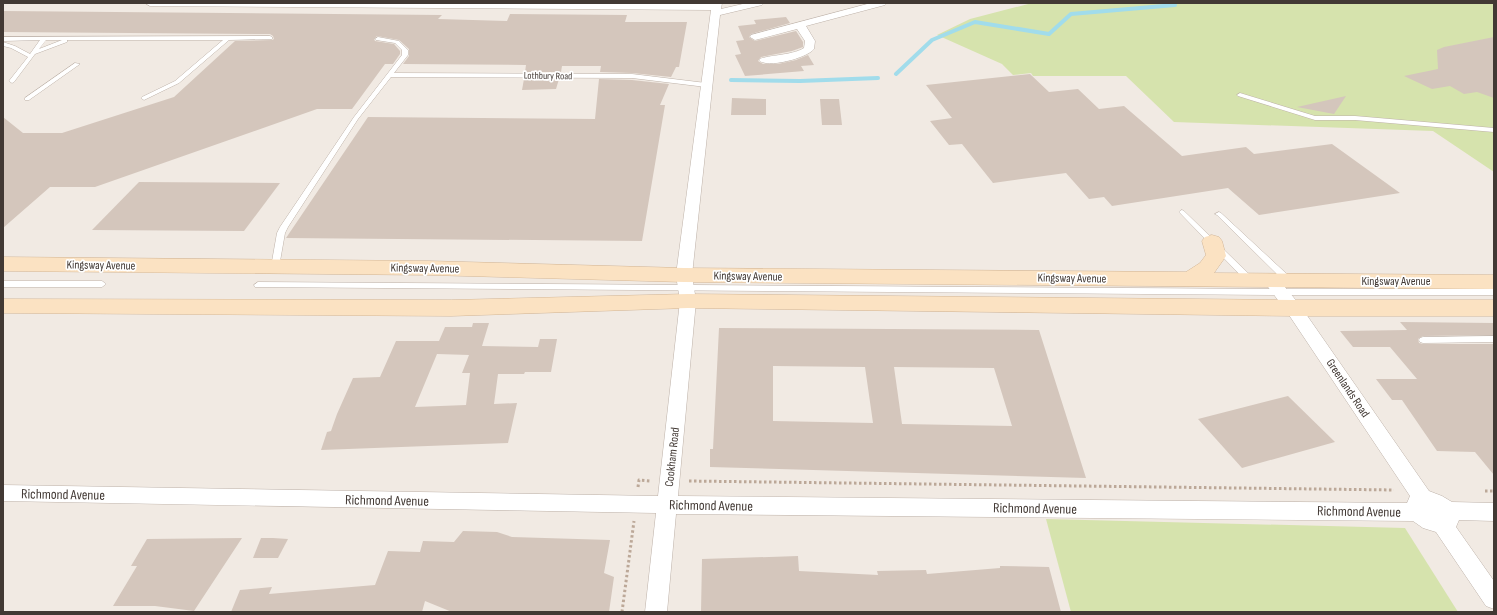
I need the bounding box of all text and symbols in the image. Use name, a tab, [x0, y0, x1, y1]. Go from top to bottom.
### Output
street label: Lothbury Road	[524, 70, 572, 82]
street label: Kingsway Avenue	[66, 257, 136, 274]
street label: Kingsway Avenue	[390, 260, 460, 277]
street label: Kingsway Avenue	[713, 268, 783, 285]
street label: Kingsway Avenue	[1037, 270, 1107, 287]
street label: Kingsway Avenue	[1362, 274, 1431, 289]
street label: Greenlands Road	[1323, 356, 1373, 420]
street label: Cookham Road	[662, 427, 683, 487]
street label: Richmond Avenue	[21, 485, 105, 504]
street label: Richmond Avenue	[345, 491, 429, 510]
street label: Richmond Avenue	[669, 496, 753, 515]
street label: Richmond Avenue	[993, 499, 1077, 518]
street label: Richmond Avenue	[1317, 502, 1401, 521]

